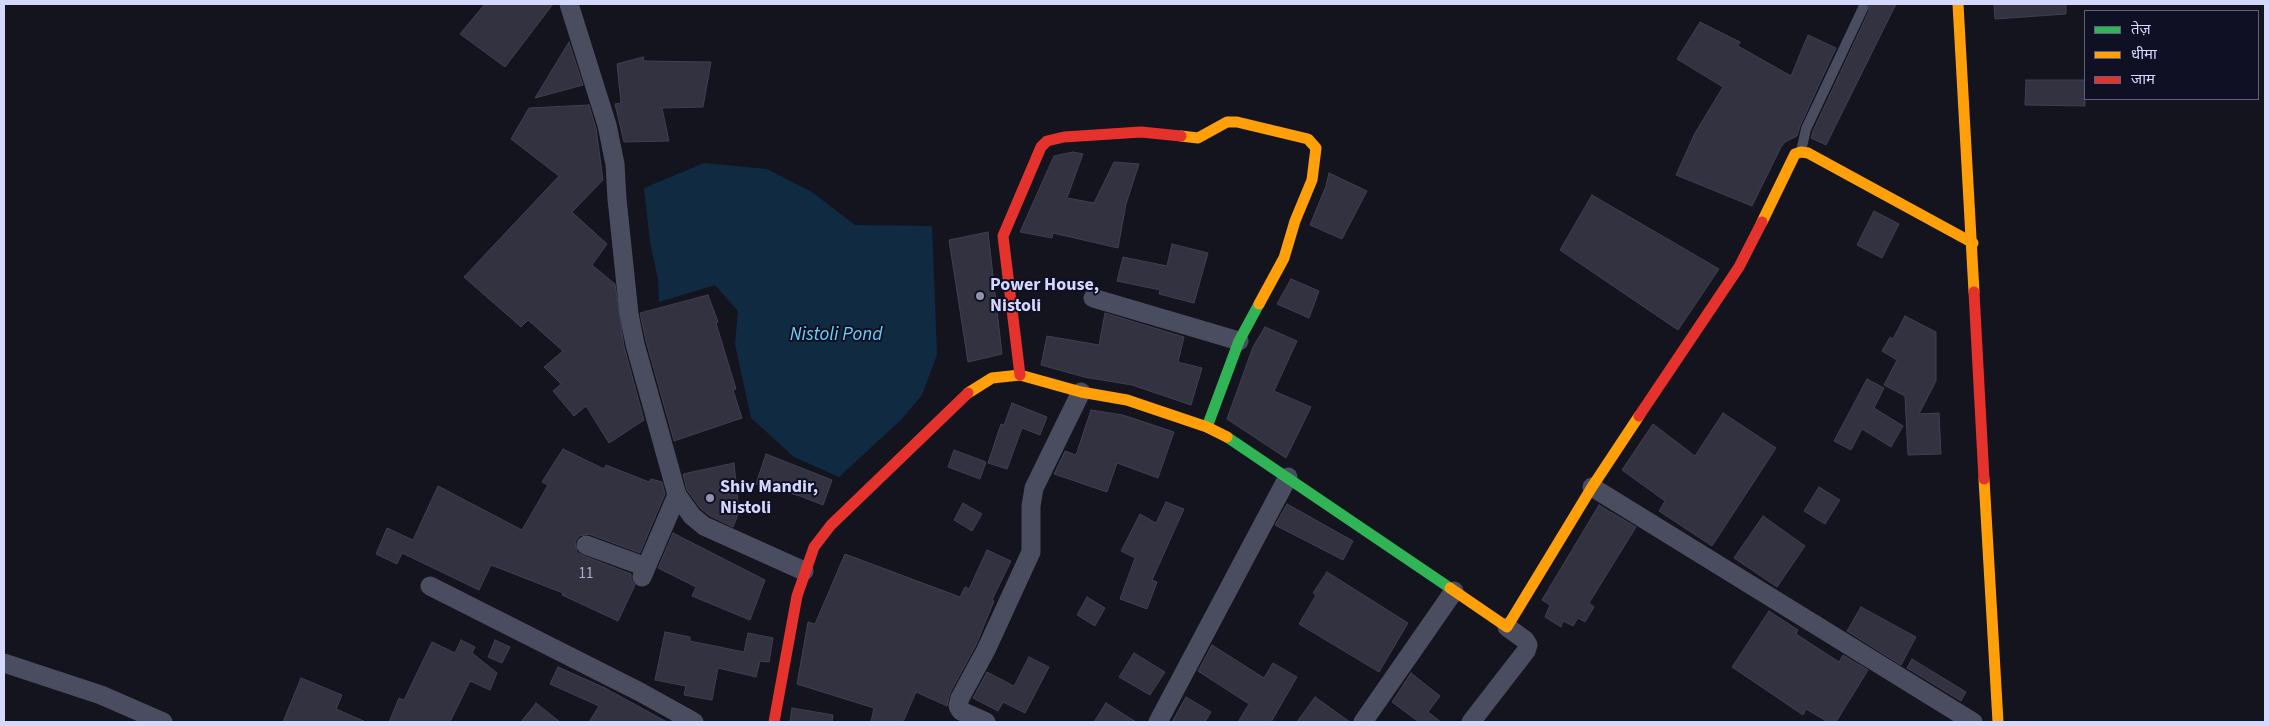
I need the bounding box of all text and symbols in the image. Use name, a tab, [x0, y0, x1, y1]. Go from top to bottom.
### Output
legend	[2084, 10, 2259, 100]
text: तेज़	[2131, 19, 2151, 40]
text: धीमा	[2131, 44, 2157, 65]
text: जाम	[2131, 69, 2155, 90]
place label: Power House, Nistoli	[990, 275, 1099, 318]
marker: Power House, Nistoli	[974, 290, 986, 302]
water label: Nistoli Pond	[790, 325, 882, 347]
place label: Shiv Mandir, Nistoli	[720, 477, 818, 520]
marker: Shiv Mandir, Nistoli	[704, 492, 716, 504]
house number: 11	[579, 566, 593, 584]

